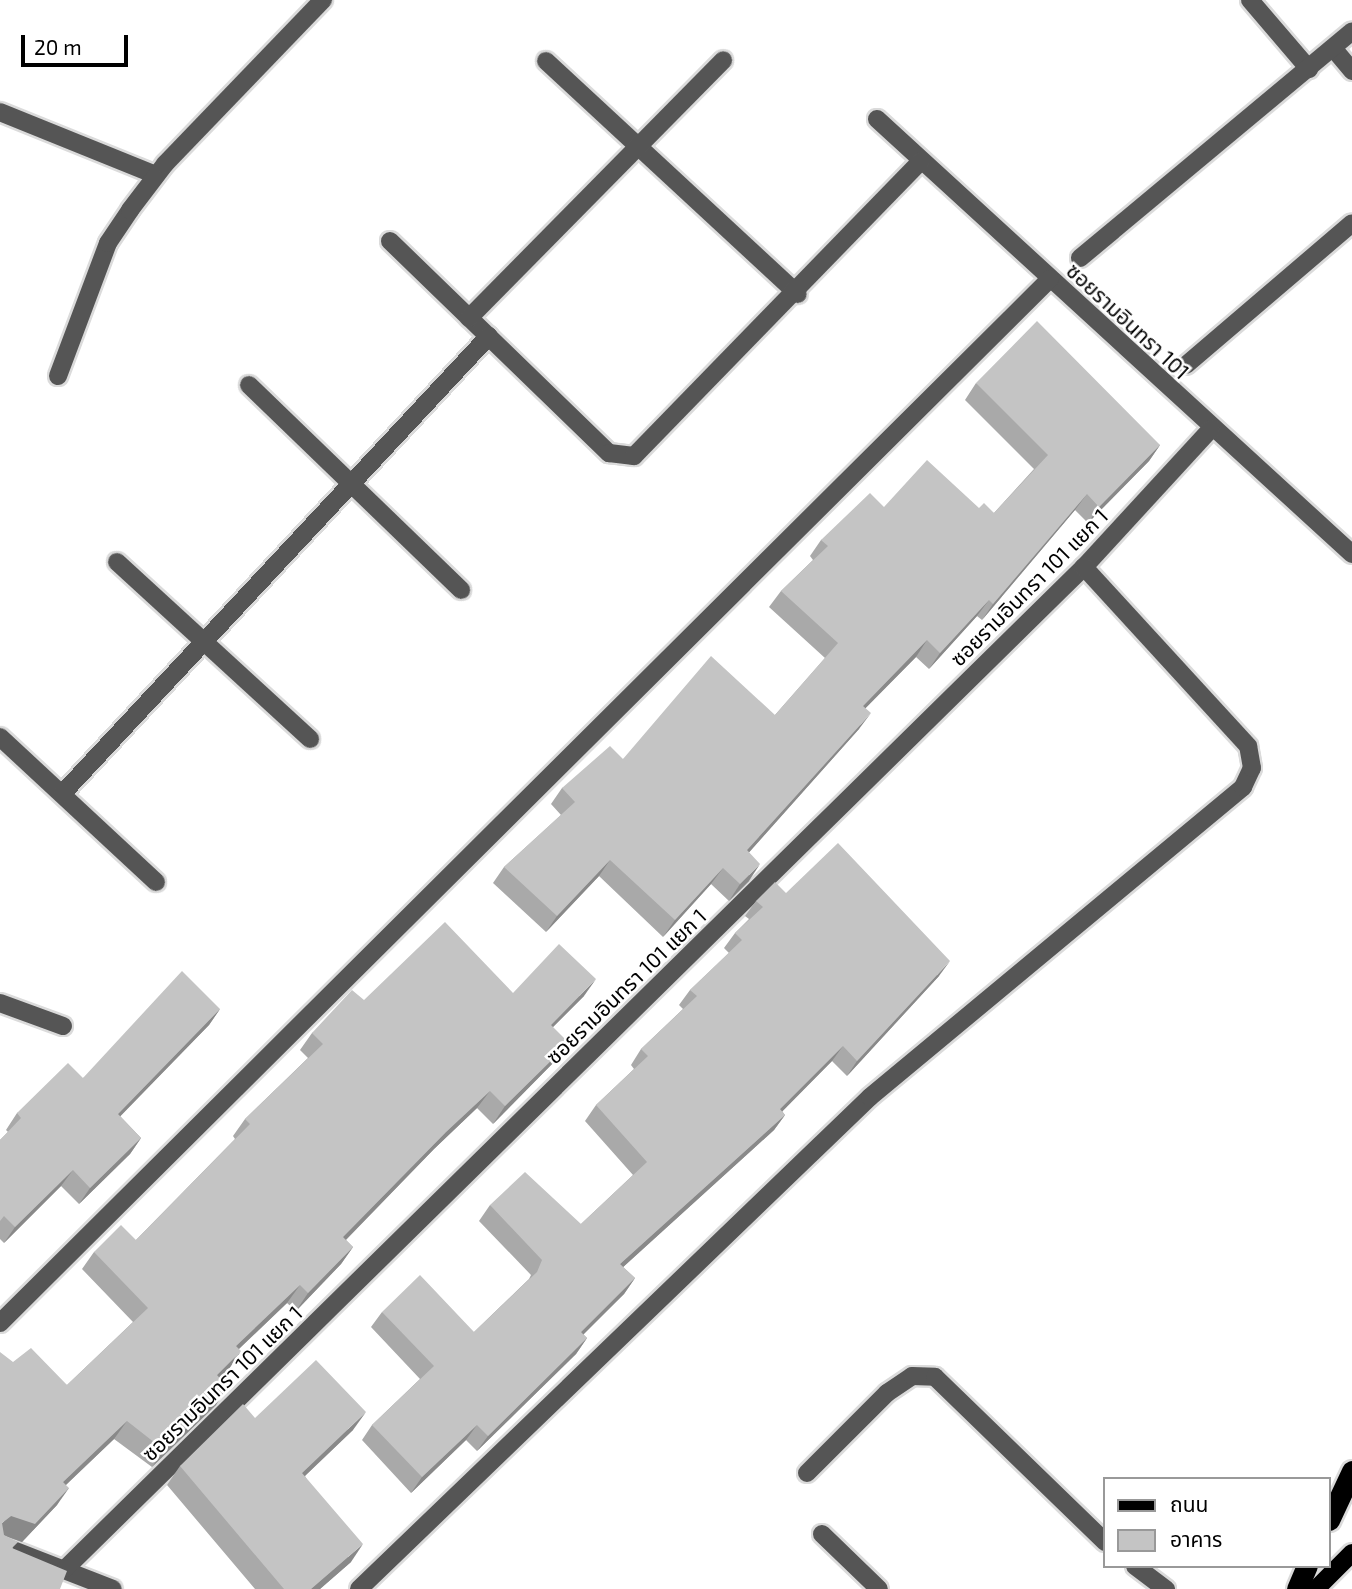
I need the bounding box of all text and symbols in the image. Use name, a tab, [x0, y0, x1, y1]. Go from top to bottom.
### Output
scale bar	[24, 21, 131, 65]
text: 20 m	[34, 34, 82, 59]
street label: ซอยรามอินทรา 101	[1061, 258, 1195, 384]
street label: ซอยรามอินทรา 101 แยก 1	[945, 503, 1113, 671]
street label: ซอยรามอินทรา 101 แยก 1	[541, 903, 711, 1069]
street label: ซอยรามอินทรา 101 แยก 1	[137, 1300, 307, 1466]
legend	[1104, 1477, 1331, 1568]
text: ถนน	[1170, 1491, 1208, 1516]
text: อาคาร	[1170, 1526, 1222, 1551]

